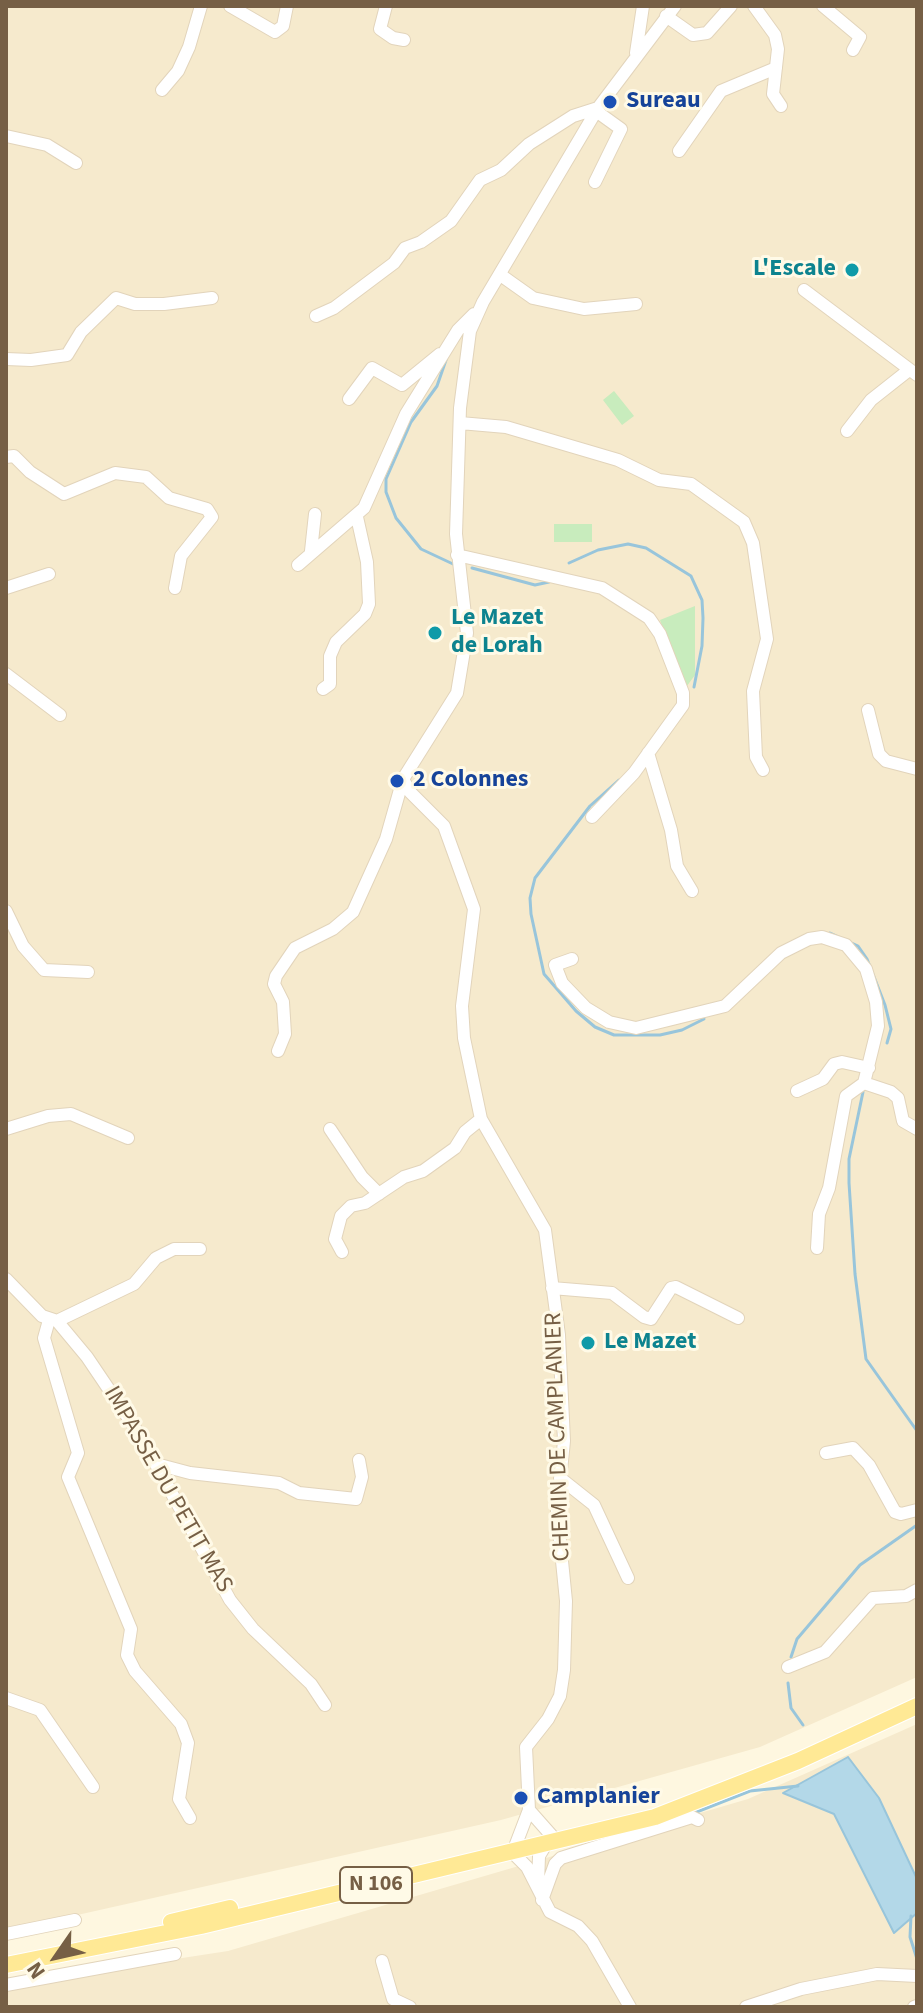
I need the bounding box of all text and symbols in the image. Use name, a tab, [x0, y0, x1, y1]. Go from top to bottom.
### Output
place label: Sureau	[626, 88, 701, 116]
marker: Sureau	[601, 93, 619, 111]
place label: L'Escale	[753, 256, 836, 284]
marker: L'Escale	[843, 261, 861, 279]
place label: Le Mazet de Lorah	[451, 605, 543, 661]
marker: Le Mazet de Lorah	[426, 624, 444, 642]
place label: 2 Colonnes	[413, 767, 528, 795]
marker: 2 Colonnes	[388, 772, 406, 790]
street label: CHEMIN DE CAMPLANIER	[540, 1312, 578, 1562]
place label: Le Mazet	[604, 1329, 696, 1357]
marker: Le Mazet	[579, 1334, 597, 1352]
street label: IMPASSE DU PETIT MAS	[96, 1382, 238, 1598]
place label: Camplanier	[537, 1784, 660, 1812]
marker: Camplanier	[512, 1789, 530, 1807]
road number: N 106	[340, 1867, 412, 1903]
north arrow	[16, 1917, 96, 1997]
text: N	[19, 1955, 53, 1985]

